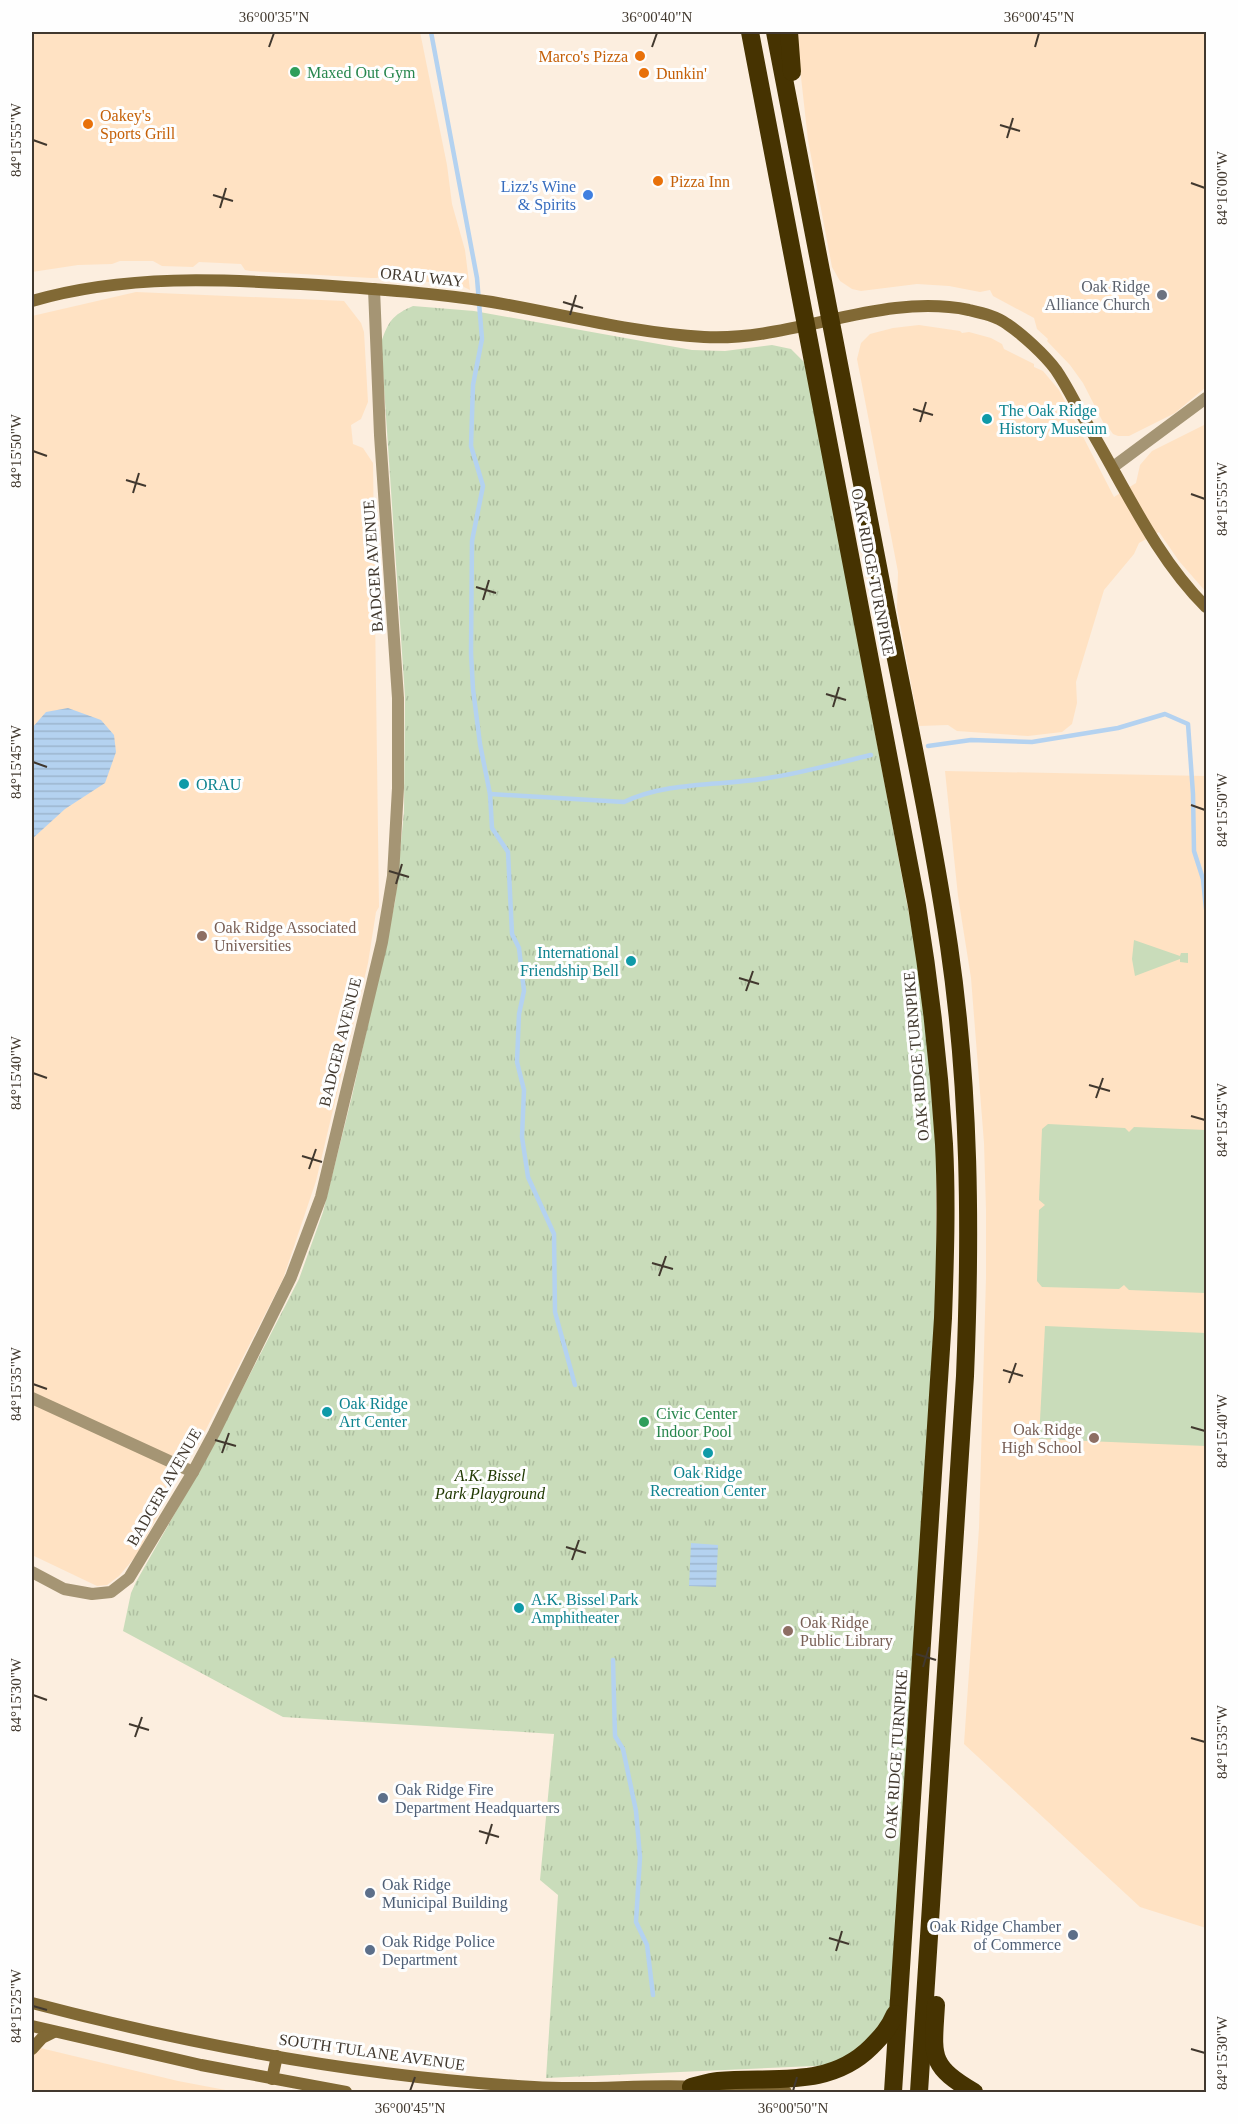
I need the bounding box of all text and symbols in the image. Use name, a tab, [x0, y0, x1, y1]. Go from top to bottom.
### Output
text: 36°00'35"N	[239, 9, 309, 25]
text: 36°00'40"N	[622, 9, 692, 25]
text: 36°00'45"N	[1004, 9, 1074, 25]
place label: Marco's Pizza	[538, 48, 628, 65]
marker: Marco's Pizza	[633, 49, 647, 63]
place label: Maxed Out Gym	[307, 64, 416, 82]
marker: Maxed Out Gym	[288, 65, 302, 79]
place label: Dunkin'	[656, 65, 707, 82]
marker: Dunkin'	[637, 66, 651, 80]
text: 84°15'55"W	[8, 102, 24, 177]
place label: Oakey's Sports Grill	[100, 107, 176, 143]
marker: Oakey's Sports Grill	[81, 117, 95, 131]
text: 84°16'00"W	[1214, 150, 1230, 225]
place label: Pizza Inn	[670, 173, 730, 190]
marker: Pizza Inn	[651, 174, 665, 188]
place label: Lizz's Wine & Spirits	[501, 178, 576, 214]
marker: Lizz's Wine & Spirits	[581, 188, 595, 202]
street label: ORAU WAY	[379, 264, 465, 290]
place label: Oak Ridge Alliance Church	[1045, 278, 1150, 313]
marker: Oak Ridge Alliance Church	[1155, 288, 1169, 302]
place label: The Oak Ridge History Museum	[999, 402, 1108, 438]
marker: The Oak Ridge History Museum	[980, 412, 994, 426]
text: 84°15'50"W	[8, 413, 24, 488]
text: 84°15'55"W	[1214, 461, 1230, 536]
street label: OAK RIDGE TURNPIKE	[848, 487, 898, 657]
street label: BADGER AVENUE	[360, 499, 386, 633]
text: 84°15'45"W	[8, 724, 24, 799]
text: 84°15'50"W	[1214, 772, 1230, 847]
place label: ORAU	[196, 776, 242, 793]
marker: ORAU	[177, 777, 191, 791]
place label: Oak Ridge Associated Universities	[214, 919, 356, 954]
marker: Oak Ridge Associated Universities	[195, 929, 209, 943]
place label: International Friendship Bell	[520, 944, 620, 980]
marker: International Friendship Bell	[624, 954, 638, 968]
street label: OAK RIDGE TURNPIKE	[900, 970, 932, 1142]
street label: BADGER AVENUE	[316, 976, 364, 1108]
text: 84°15'40"W	[8, 1035, 24, 1110]
text: 84°15'45"W	[1214, 1082, 1230, 1157]
text: 84°15'35"W	[8, 1346, 24, 1421]
text: 84°15'40"W	[1214, 1393, 1230, 1468]
place label: Oak Ridge Art Center	[339, 1395, 408, 1430]
marker: Oak Ridge Art Center	[320, 1405, 334, 1419]
place label: Civic Center Indoor Pool	[656, 1405, 738, 1440]
marker: Civic Center Indoor Pool	[637, 1415, 651, 1429]
place label: Oak Ridge High School	[1002, 1421, 1083, 1457]
street label: BADGER AVENUE	[123, 1425, 205, 1549]
marker: Oak Ridge High School	[1087, 1431, 1101, 1445]
marker: Oak Ridge Recreation Center	[701, 1446, 715, 1460]
place label: Oak Ridge Recreation Center	[650, 1464, 767, 1499]
park label: A.K. Bissel Park Playground	[434, 1467, 546, 1503]
place label: A.K. Bissel Park Amphitheater	[531, 1591, 639, 1627]
marker: A.K. Bissel Park Amphitheater	[512, 1601, 526, 1615]
place label: Oak Ridge Public Library	[800, 1614, 893, 1650]
marker: Oak Ridge Public Library	[781, 1624, 795, 1638]
text: 84°15'30"W	[8, 1657, 24, 1732]
street label: OAK RIDGE TURNPIKE	[882, 1668, 910, 1840]
text: 84°15'35"W	[1214, 1704, 1230, 1779]
place label: Oak Ridge Fire Department Headquarters	[395, 1781, 560, 1817]
marker: Oak Ridge Fire Department Headquarters	[376, 1791, 390, 1805]
place label: Oak Ridge Municipal Building	[382, 1876, 508, 1912]
marker: Oak Ridge Municipal Building	[363, 1886, 377, 1900]
place label: Oak Ridge Chamber of Commerce	[929, 1918, 1062, 1953]
marker: Oak Ridge Chamber of Commerce	[1066, 1928, 1080, 1942]
place label: Oak Ridge Police Department	[382, 1933, 495, 1969]
marker: Oak Ridge Police Department	[363, 1943, 377, 1957]
text: 84°15'25"W	[8, 1968, 24, 2043]
text: 84°15'30"W	[1214, 2015, 1230, 2090]
street label: SOUTH TULANE AVENUE	[278, 2031, 466, 2073]
text: 36°00'45"N	[375, 2100, 445, 2116]
text: 36°00'50"N	[758, 2100, 828, 2116]

